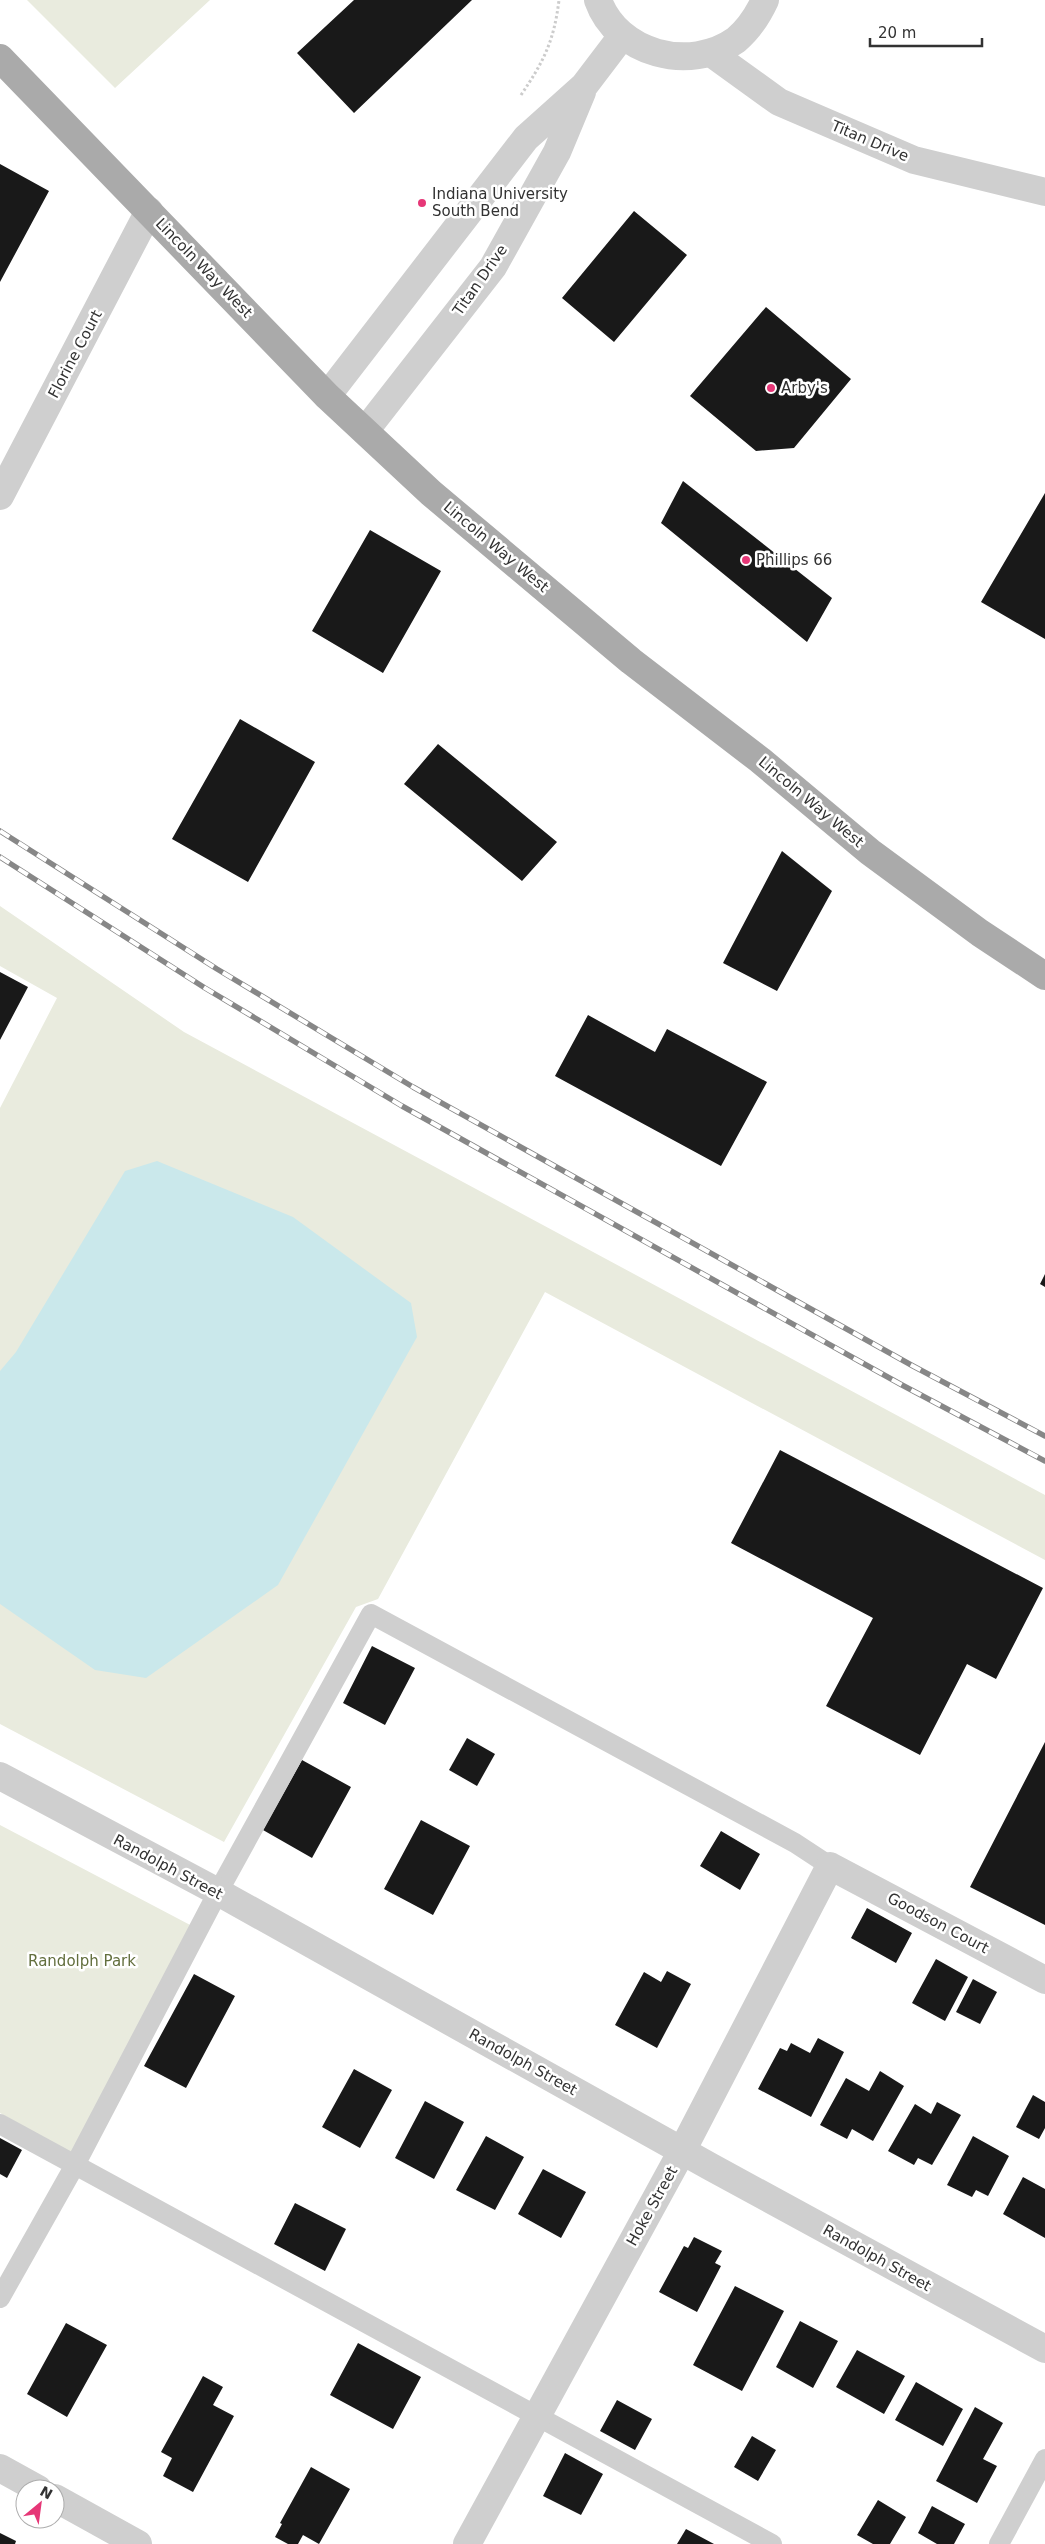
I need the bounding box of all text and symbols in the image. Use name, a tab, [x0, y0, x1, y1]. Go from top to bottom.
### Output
scale bar	[870, 15, 982, 47]
text: 20 m	[878, 24, 916, 42]
street label: Titan Drive	[828, 116, 911, 165]
place label: Indiana University South Bend	[432, 185, 568, 220]
marker: Indiana University South Bend	[416, 197, 428, 209]
street label: Lincoln Way West	[152, 214, 256, 322]
street label: Titan Drive	[448, 241, 511, 320]
street label: Florine Court	[44, 307, 106, 401]
place label: Arby's	[781, 379, 828, 397]
marker: Arby's	[765, 382, 777, 394]
street label: Lincoln Way West	[440, 498, 552, 596]
place label: Phillips 66	[756, 551, 832, 569]
marker: Phillips 66	[740, 554, 752, 566]
street label: Lincoln Way West	[755, 753, 867, 851]
street label: Randolph Street	[110, 1831, 226, 1903]
street label: Goodson Court	[884, 1889, 992, 1957]
park label: Randolph Park	[28, 1952, 136, 1970]
street label: Randolph Street	[466, 2025, 580, 2099]
street label: Hoke Street	[623, 2163, 681, 2249]
street label: Randolph Street	[820, 2221, 934, 2295]
north arrow	[15, 2479, 65, 2529]
text: N	[37, 2483, 55, 2502]

